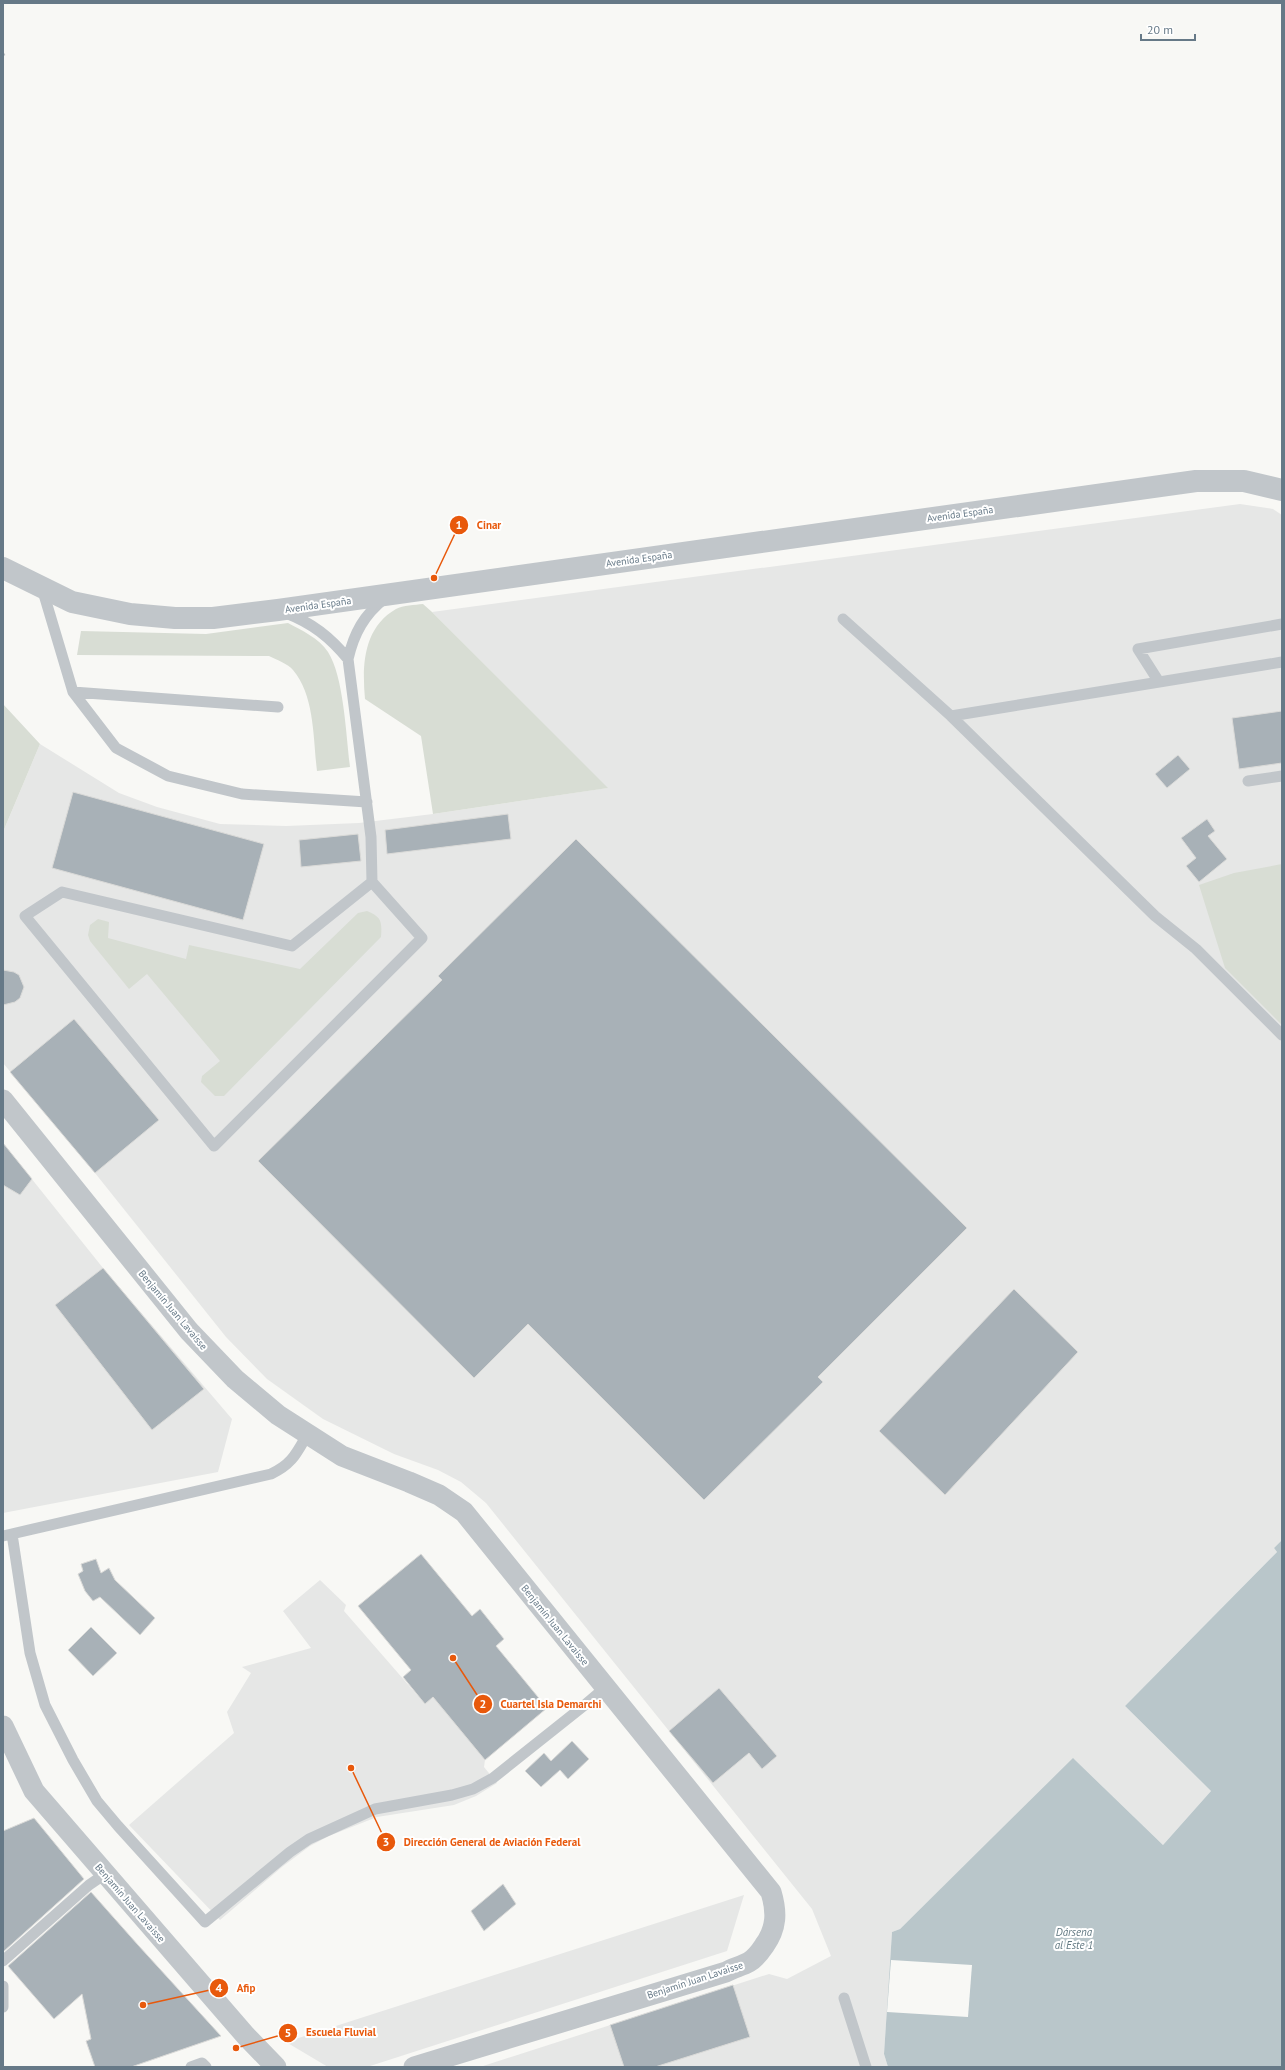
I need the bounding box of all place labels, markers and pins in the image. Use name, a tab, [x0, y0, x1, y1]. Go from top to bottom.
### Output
callout: Cinar	[449, 514, 509, 537]
callout: Cuartel Isla Demarchi	[473, 1692, 609, 1715]
callout: Dirección General de Aviación Federal	[376, 1830, 589, 1853]
callout: Afip	[209, 1976, 264, 1999]
callout: Escuela Fluvial	[278, 2021, 384, 2044]

